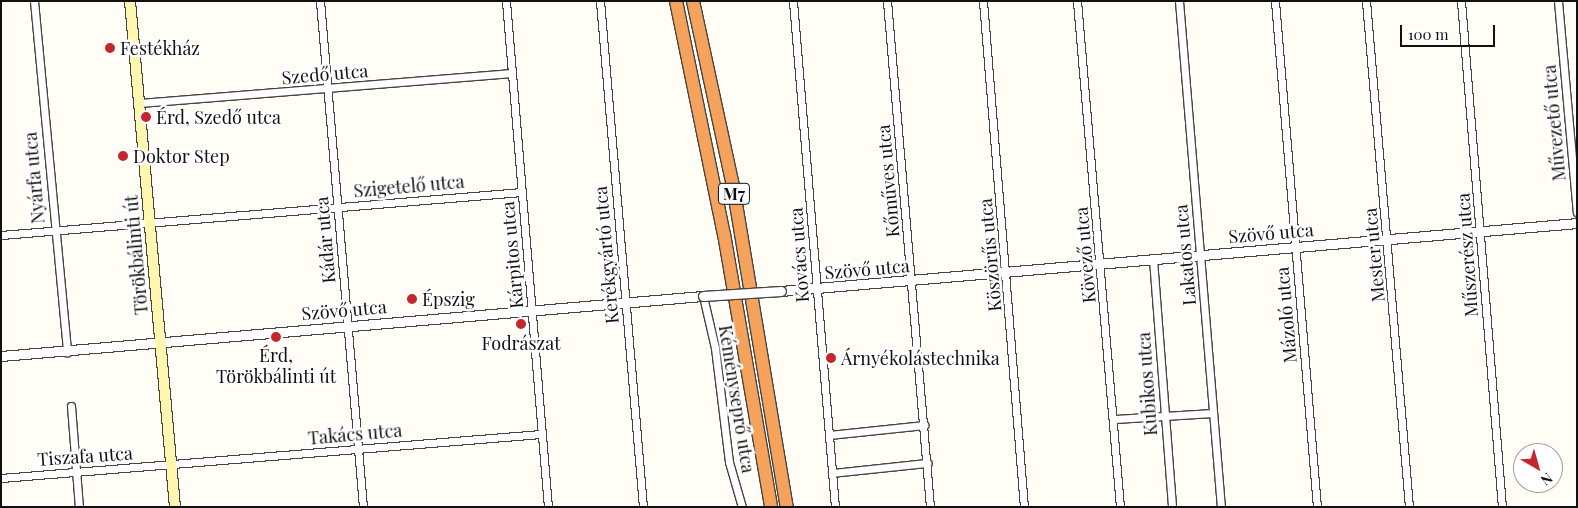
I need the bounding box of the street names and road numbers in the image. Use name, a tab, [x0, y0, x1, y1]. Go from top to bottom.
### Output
street label: Szedő utca	[281, 59, 369, 89]
street label: Művezető utca	[1538, 64, 1570, 182]
street label: Kőműves utca	[872, 124, 904, 238]
street label: Nyárfa utca	[19, 131, 49, 225]
street label: Szigetelő utca	[353, 170, 465, 202]
road number: M7	[718, 180, 750, 208]
street label: Kerékgyártó utca	[589, 185, 623, 325]
street label: Műszerész utca	[1452, 192, 1482, 318]
street label: Törökbálinti út	[120, 194, 152, 316]
street label: Kádár utca	[310, 196, 340, 284]
street label: Köszörűs utca	[974, 197, 1006, 313]
street label: Kárpitos utca	[497, 200, 527, 310]
street label: Lakatos utca	[1170, 203, 1200, 307]
street label: Kövező utca	[1070, 206, 1100, 304]
street label: Kovács utca	[785, 207, 813, 303]
street label: Mester utca	[1359, 207, 1389, 303]
street label: Szövő utca	[1227, 219, 1315, 247]
street label: Szövő utca	[823, 255, 911, 283]
street label: Mázoló utca	[1271, 266, 1301, 364]
street label: Szövő utca	[300, 296, 388, 324]
street label: Kéményseprő utca	[715, 323, 759, 475]
street label: Kubikos utca	[1133, 331, 1161, 437]
street label: Takács utca	[307, 419, 403, 449]
street label: Tiszafa utca	[36, 442, 134, 470]

